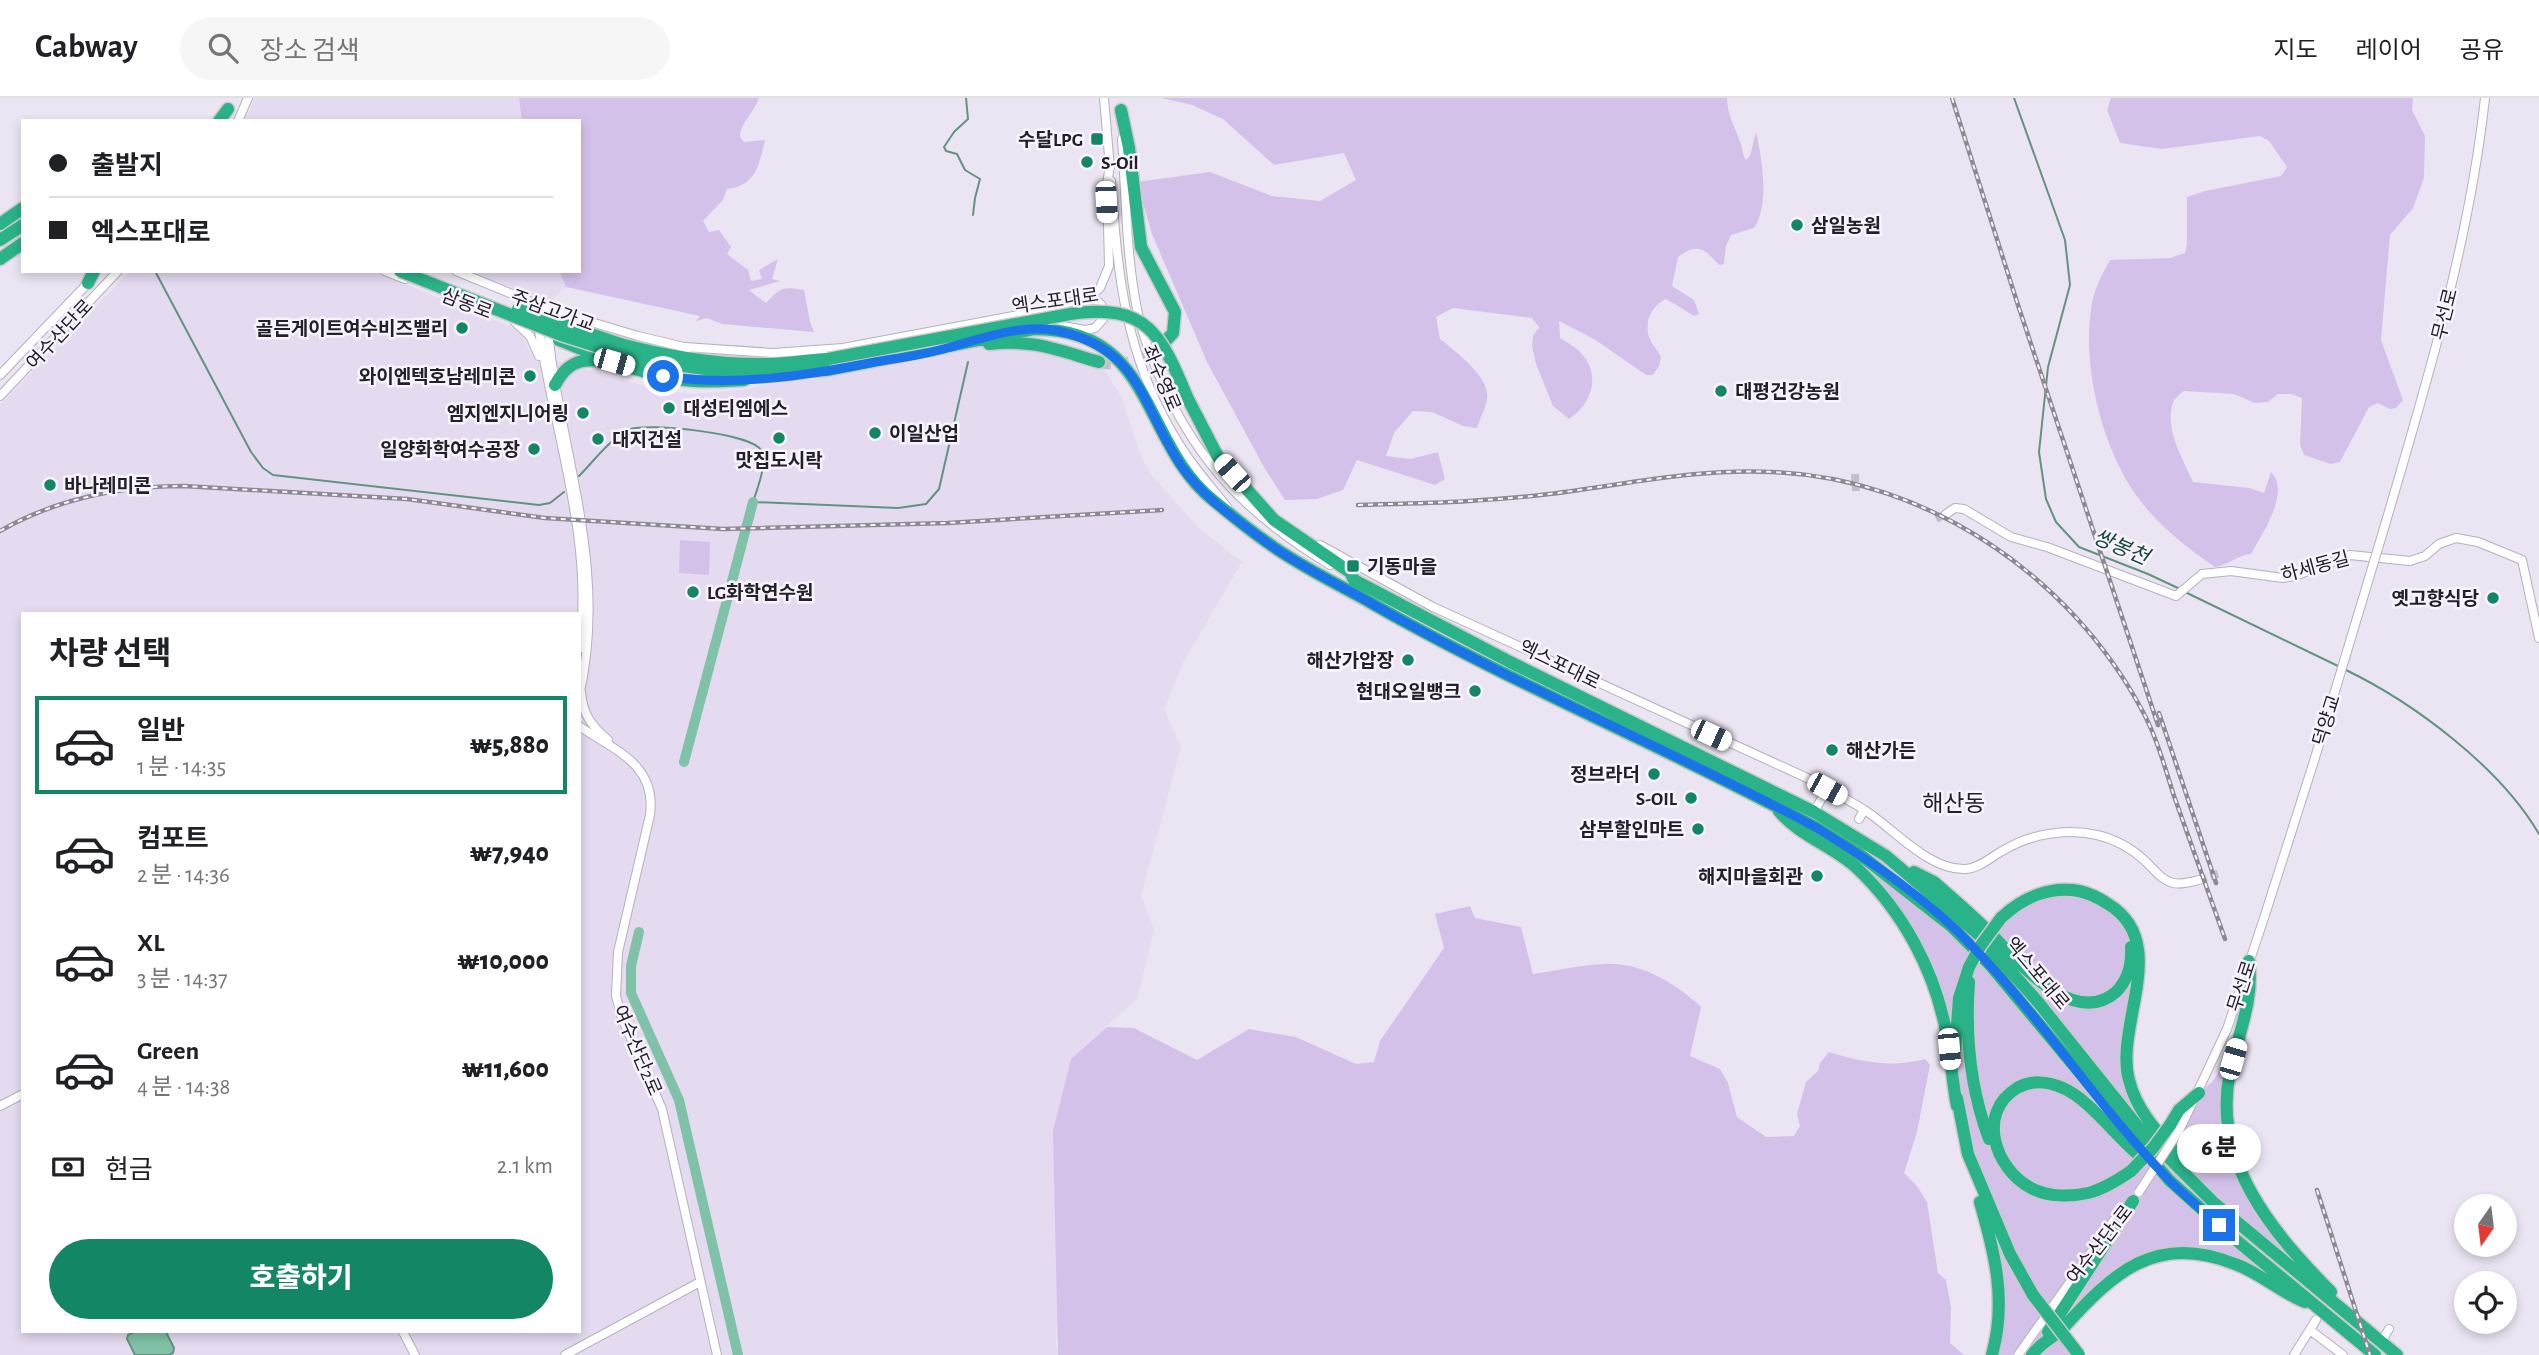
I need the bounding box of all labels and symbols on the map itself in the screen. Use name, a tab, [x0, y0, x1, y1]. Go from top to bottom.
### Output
place label: 수달LPG	[1018, 130, 1083, 150]
marker: 수달LPG	[1089, 131, 1105, 147]
marker: S-Oil	[1079, 154, 1095, 170]
place label: S-Oil	[1101, 154, 1138, 173]
car	[1095, 180, 1118, 224]
place label: 삼일농원	[1811, 216, 1881, 236]
marker: 삼일농원	[1789, 217, 1805, 233]
street label: 삼동로	[439, 285, 495, 323]
street label: 엑스포대로	[1010, 285, 1100, 317]
street label: 무선로	[2429, 286, 2461, 342]
street label: 주삼고가교	[508, 287, 597, 335]
street label: 여수산단로	[23, 296, 97, 373]
place label: 골든게이트여수비즈밸리	[256, 319, 448, 339]
marker: 골든게이트여수비즈밸리	[454, 320, 470, 336]
street label: 좌수영로	[1138, 342, 1184, 414]
car	[591, 346, 638, 378]
route start	[647, 360, 679, 392]
place label: 와이엔텍호남레미콘	[359, 367, 516, 387]
marker: 와이엔텍호남레미콘	[522, 368, 538, 384]
place label: 대평건강농원	[1735, 382, 1840, 402]
marker: 대평건강농원	[1713, 383, 1729, 399]
place label: 대성티엠에스	[683, 399, 788, 419]
marker: 대성티엠에스	[661, 400, 677, 416]
place label: 엠지엔지니어링	[447, 404, 569, 424]
marker: 엠지엔지니어링	[575, 405, 591, 421]
place label: 이일산업	[889, 424, 959, 444]
marker: 이일산업	[867, 425, 883, 441]
place label: 대지건설	[612, 430, 682, 450]
marker: 맛집도시락	[771, 430, 787, 446]
marker: 대지건설	[590, 431, 606, 447]
place label: 일양화학여수공장	[380, 439, 520, 460]
marker: 일양화학여수공장	[526, 441, 542, 457]
car	[1211, 450, 1254, 496]
place label: 맛집도시락	[735, 451, 823, 471]
place label: 바나레미콘	[64, 476, 151, 496]
marker: 바나레미콘	[42, 477, 58, 493]
water label: 쌍봉천	[2090, 526, 2154, 569]
street label: 하세동길	[2279, 548, 2352, 586]
place label: 기동마을	[1367, 557, 1437, 577]
marker: 기동마을	[1345, 558, 1361, 574]
place label: LG화학연수원	[707, 582, 813, 603]
marker: LG화학연수원	[685, 584, 701, 600]
place label: 옛고향식당	[2392, 588, 2480, 609]
marker: 옛고향식당	[2485, 590, 2501, 606]
street label: 엑스포대로	[1516, 637, 1603, 693]
place label: 해산가압장	[1307, 651, 1394, 671]
marker: 해산가압장	[1400, 652, 1416, 668]
place label: 현대오일뱅크	[1356, 681, 1461, 702]
marker: 현대오일뱅크	[1467, 683, 1483, 699]
street label: 덕양교	[2310, 692, 2344, 748]
car	[1688, 717, 1735, 753]
place label: 해산가든	[1846, 741, 1916, 761]
marker: 해산가든	[1824, 742, 1840, 758]
place label: 정브라더	[1570, 765, 1640, 785]
marker: 정브라더	[1646, 766, 1662, 782]
car	[1804, 770, 1851, 808]
place label: S-OIL	[1636, 790, 1678, 809]
marker: S-OIL	[1683, 790, 1699, 806]
district label: 해산동	[1922, 791, 1986, 816]
place label: 삼부할인마트	[1579, 819, 1684, 840]
marker: 삼부할인마트	[1690, 821, 1706, 837]
place label: 해지마을회관	[1698, 867, 1804, 887]
marker: 해지마을회관	[1809, 868, 1825, 884]
street label: 엑스포대로	[2001, 934, 2073, 1014]
street label: 무선로	[2224, 958, 2260, 1014]
street label: 여수산단2로	[609, 1002, 665, 1099]
car	[1937, 1027, 1962, 1071]
car	[2218, 1036, 2249, 1082]
callout: 6 분	[2177, 1124, 2261, 1172]
north arrow	[2454, 1194, 2516, 1256]
street label: 여수산단1로	[2063, 1201, 2137, 1288]
route end	[2203, 1209, 2235, 1241]

